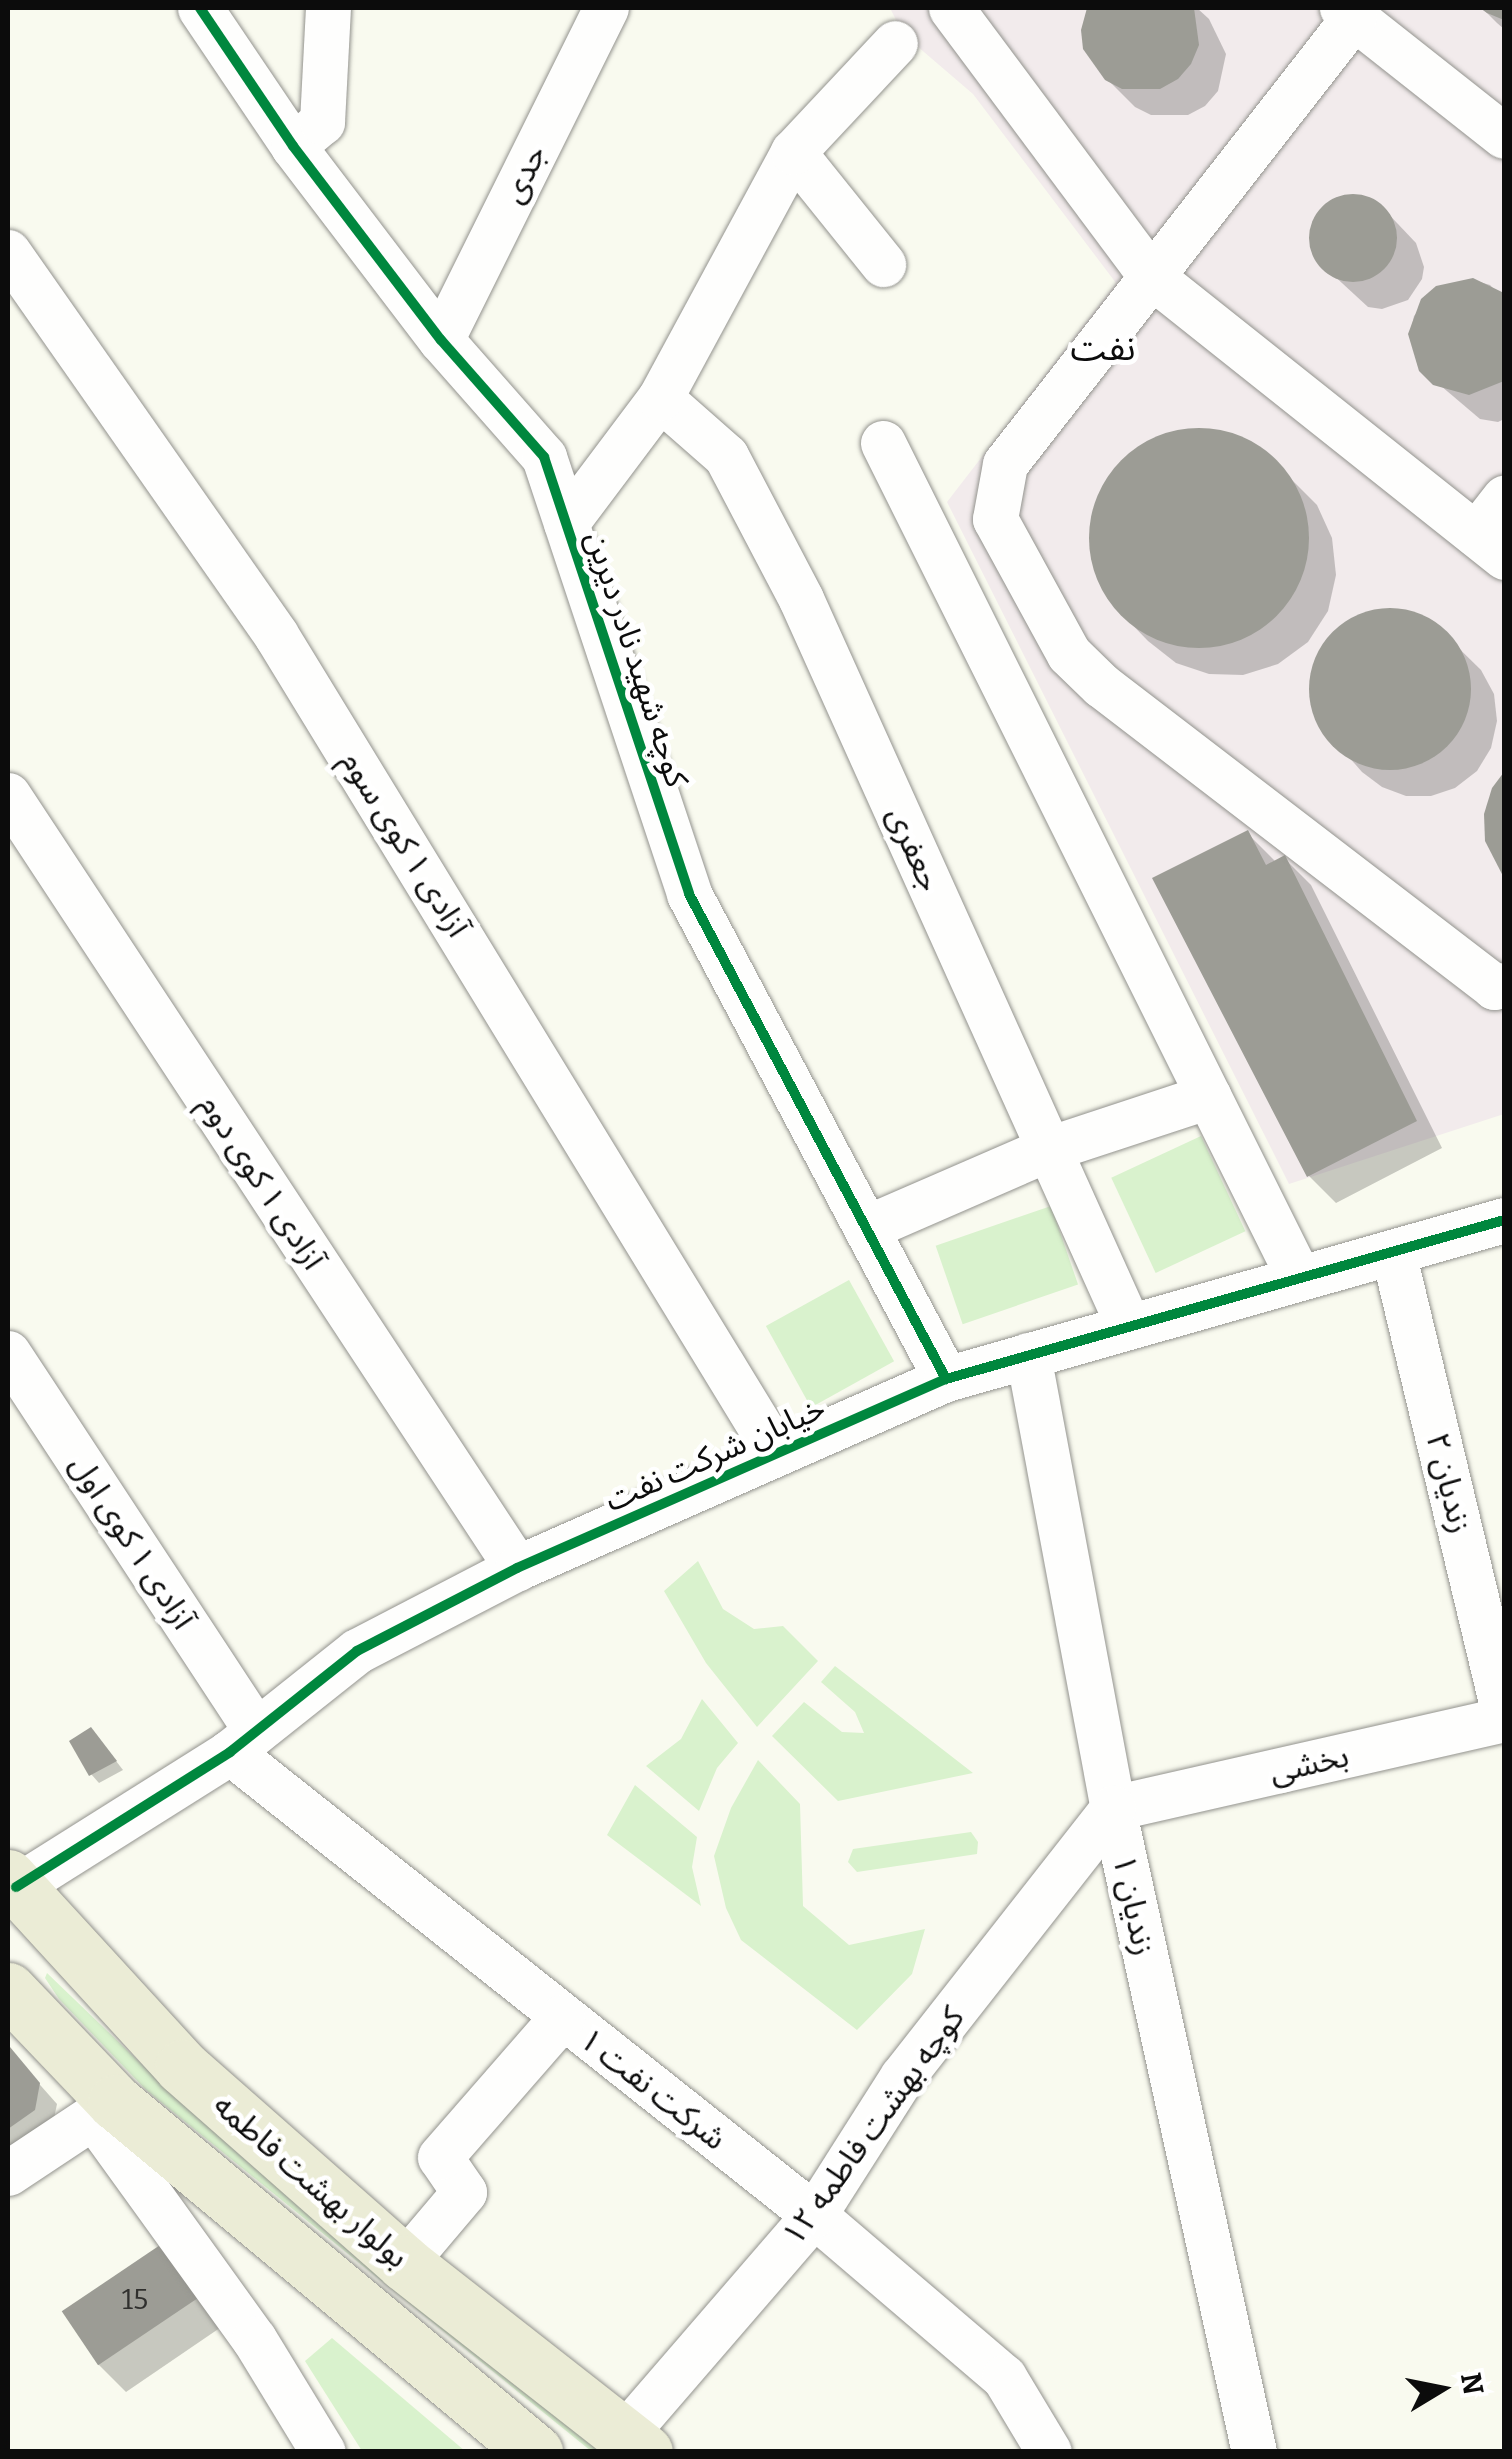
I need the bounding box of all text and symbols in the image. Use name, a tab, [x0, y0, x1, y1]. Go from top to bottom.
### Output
street label: جدی	[494, 139, 554, 209]
district label: نفت	[1071, 327, 1135, 369]
street label: کوچه شهید نادر دیرین	[578, 526, 696, 792]
street label: آزادی ۱ کوی سوم	[333, 744, 477, 944]
street label: جعفری	[878, 801, 950, 897]
street label: آزادی ۱ کوی دوم	[191, 1087, 333, 1277]
street label: خیابان شرکت نفت	[599, 1388, 831, 1520]
street label: زندیان ۲	[1418, 1429, 1480, 1537]
street label: آزادی ۱ کوی اول	[61, 1448, 203, 1636]
street label: بخشی	[1266, 1736, 1352, 1792]
street label: زندیان ۱	[1105, 1851, 1163, 1959]
street label: کوچه بهشت فاطمه ۱۲	[774, 1999, 972, 2253]
street label: شرکت نفت ۱	[572, 2020, 734, 2158]
street label: بولوار بهشت فاطمه	[206, 2086, 416, 2276]
house number: 15	[122, 2283, 148, 2317]
north arrow	[1392, 2339, 1492, 2439]
text: N	[1454, 2370, 1490, 2397]

